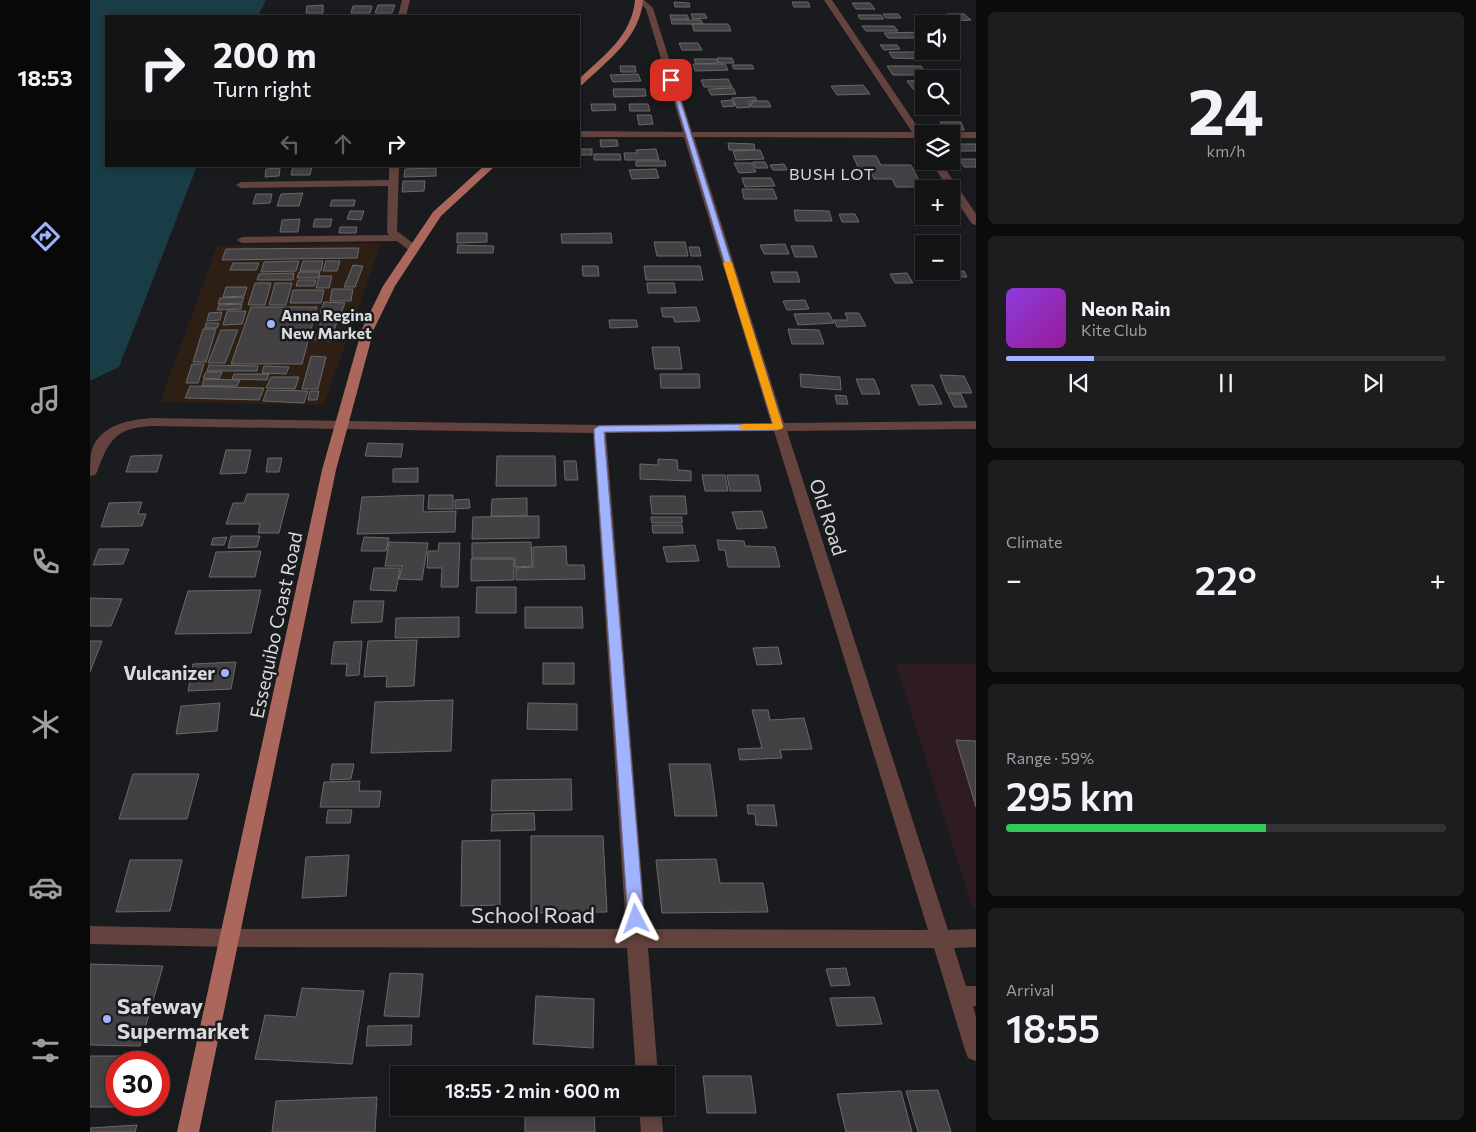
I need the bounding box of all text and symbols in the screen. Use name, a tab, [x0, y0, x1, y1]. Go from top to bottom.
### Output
map controls	[915, 15, 960, 280]
button: sound	[915, 15, 960, 60]
text: 200 m	[213, 32, 316, 75]
icon: right	[130, 35, 195, 100]
pin	[650, 59, 692, 101]
text: 18:53	[17, 64, 73, 91]
icon: arrive	[657, 66, 685, 94]
text: 24	[1188, 69, 1264, 148]
button: search	[915, 70, 960, 115]
text: Turn right	[213, 75, 311, 102]
button: layers	[915, 125, 960, 170]
icon: left	[276, 130, 304, 158]
icon: ahead	[329, 130, 357, 158]
icon: right	[382, 130, 410, 158]
text: km/h	[1207, 141, 1245, 160]
district label: BUSH LOT	[789, 164, 875, 183]
button: +	[915, 180, 960, 225]
icon: directions	[28, 219, 63, 254]
button: −	[915, 235, 960, 280]
text: Neon Rain	[1081, 297, 1171, 320]
place label: Anna Regina New Market	[281, 305, 372, 342]
marker: Anna Regina New Market	[265, 318, 277, 330]
text: Kite Club	[1081, 320, 1147, 339]
icon: previous	[1065, 369, 1093, 397]
icon: pause	[1212, 369, 1240, 397]
icon: next	[1359, 369, 1387, 397]
icon: music	[28, 382, 63, 417]
street label: Old Road	[805, 476, 852, 558]
street label: Essequibo Coast Road	[245, 530, 307, 720]
text: Climate	[1006, 532, 1062, 551]
icon: phone	[28, 544, 63, 579]
text: 22°	[1195, 556, 1257, 603]
text: −	[1006, 562, 1022, 596]
text: +	[1430, 562, 1446, 596]
place label: Vulcanizer	[123, 661, 215, 684]
marker: Vulcanizer	[219, 667, 231, 679]
icon: climate	[28, 707, 63, 742]
text: Range · 59%	[1006, 748, 1094, 767]
text: 295 km	[1006, 772, 1134, 819]
icon: car	[28, 870, 63, 905]
position arrow	[609, 892, 661, 944]
street label: School Road	[471, 901, 595, 928]
text: Arrival	[1006, 980, 1054, 999]
place label: Safeway Supermarket	[117, 992, 249, 1044]
text: 18:55	[1006, 1004, 1100, 1051]
marker: Safeway Supermarket	[101, 1013, 113, 1025]
icon: filters	[28, 1033, 63, 1068]
speed limit sign: 30	[105, 1051, 170, 1116]
text: 18:55 · 2 min · 600 m	[445, 1079, 620, 1102]

